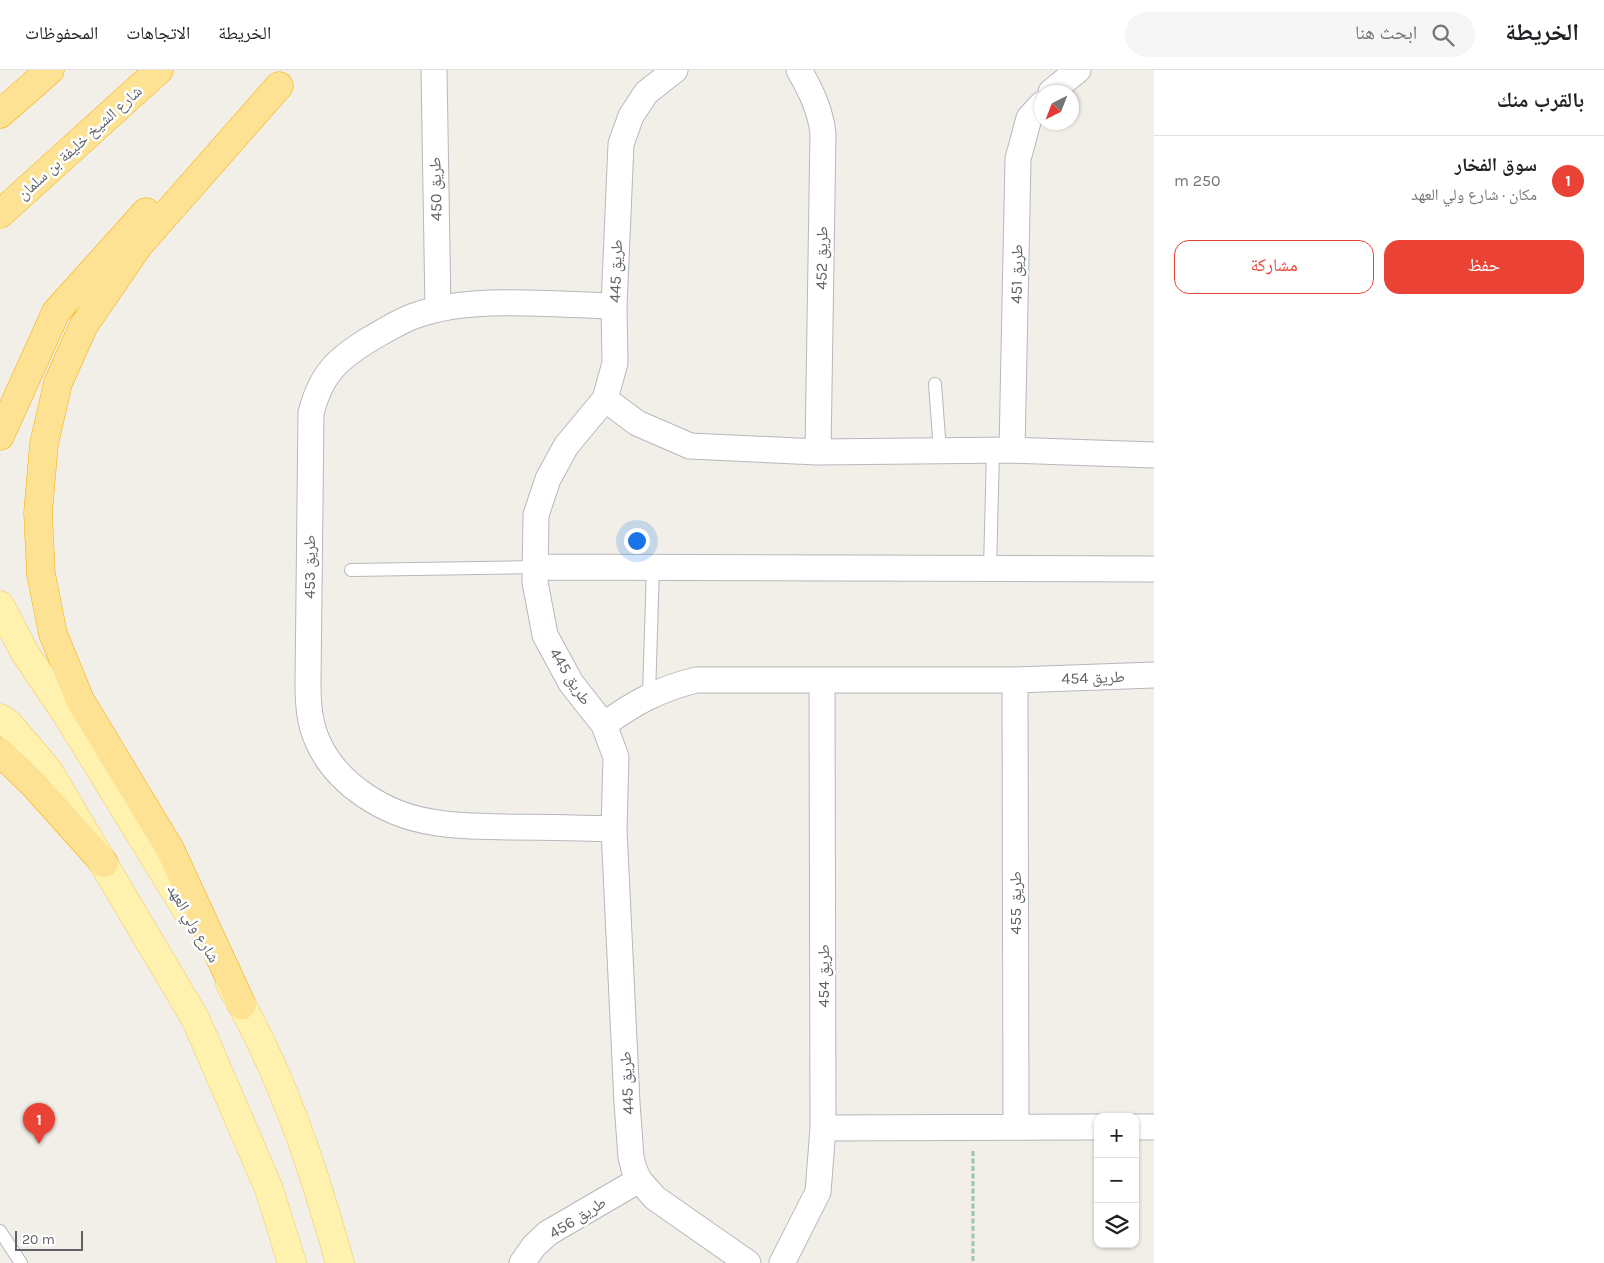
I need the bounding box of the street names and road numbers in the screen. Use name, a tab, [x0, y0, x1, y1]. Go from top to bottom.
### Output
street label: شارع الشيخ خليفة بن سلمان	[13, 81, 146, 204]
street label: طريق 450	[425, 157, 447, 221]
street label: طريق 452	[811, 226, 833, 290]
street label: طريق 445	[605, 239, 627, 303]
street label: طريق 451	[1006, 244, 1028, 304]
street label: طريق 453	[300, 535, 320, 599]
street label: طريق 445	[545, 644, 595, 709]
street label: طريق 454	[1061, 667, 1125, 689]
street label: طريق 455	[1006, 871, 1026, 935]
street label: شارع ولي العهد	[161, 881, 224, 967]
street label: طريق 454	[814, 944, 834, 1008]
street label: طريق 445	[615, 1051, 639, 1115]
street label: طريق 456	[545, 1192, 610, 1243]

